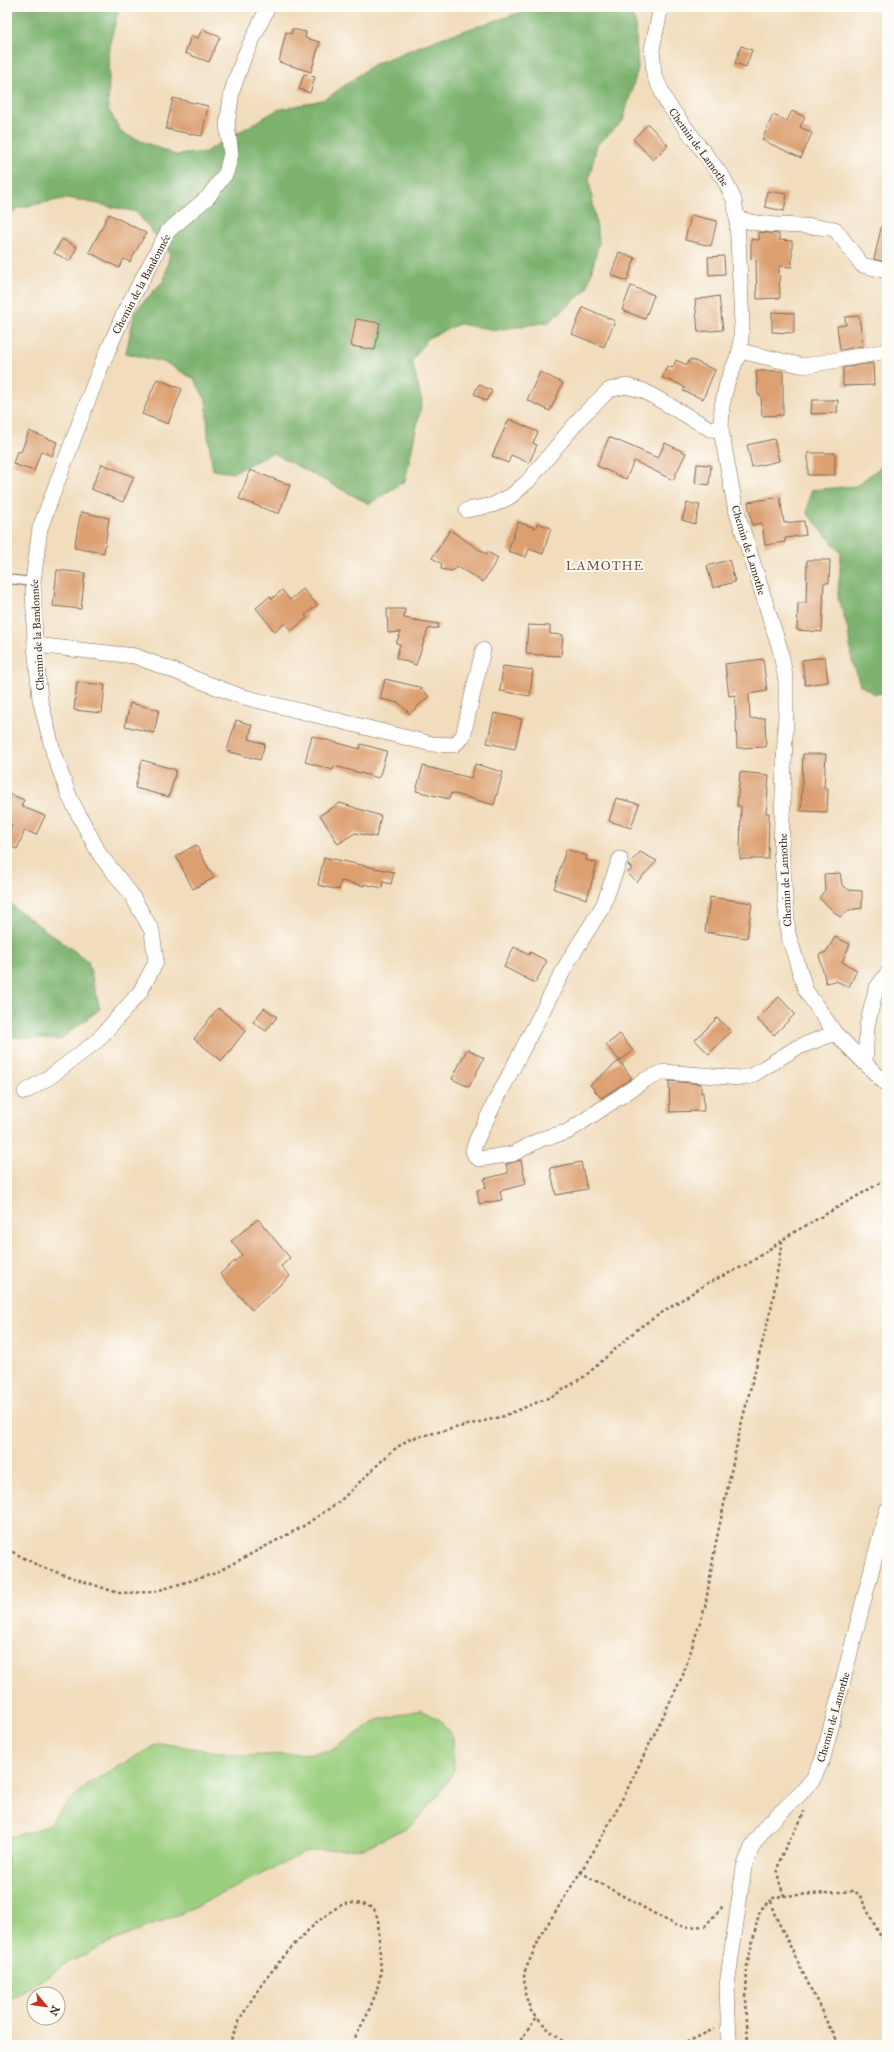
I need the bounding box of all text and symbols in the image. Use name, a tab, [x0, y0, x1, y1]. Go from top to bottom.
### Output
street label: Chemin de Lamothe	[666, 106, 732, 189]
street label: Chemin de la Bandonnée	[110, 232, 174, 336]
street label: Chemin de Lamothe	[729, 504, 769, 597]
district label: LAMOTHE	[566, 558, 644, 574]
street label: Chemin de la Bandonnée	[28, 579, 47, 691]
street label: Chemin de Lamothe	[777, 833, 794, 927]
street label: Chemin de Lamothe	[814, 1670, 853, 1764]
north arrow	[26, 1986, 66, 2026]
text: N	[46, 2003, 62, 2018]

